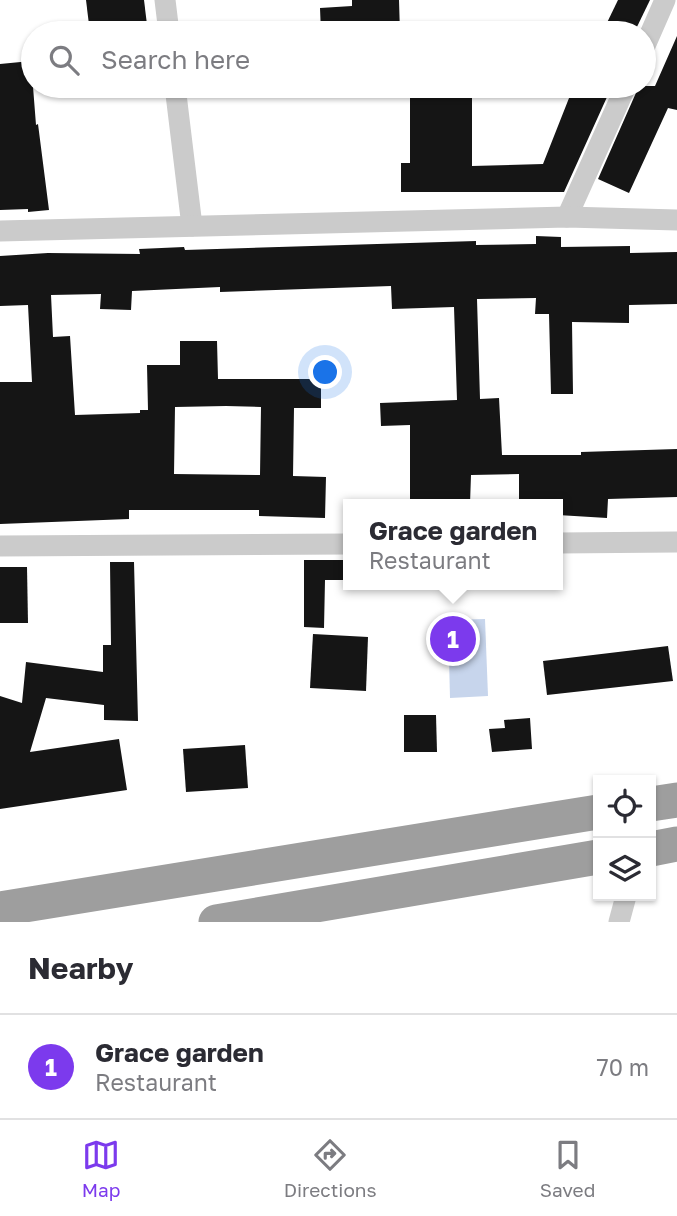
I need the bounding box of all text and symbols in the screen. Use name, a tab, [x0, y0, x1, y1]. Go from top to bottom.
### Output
search box	[21, 21, 656, 98]
icon: search	[45, 41, 83, 79]
text: Search here	[101, 44, 250, 75]
your location	[308, 355, 342, 389]
popup	[343, 499, 563, 590]
text: Grace garden	[369, 515, 537, 546]
text: Restaurant	[369, 546, 491, 574]
pin: 1	[430, 613, 476, 665]
map controls	[593, 775, 656, 901]
button: locate	[593, 775, 656, 838]
button: layers	[593, 838, 656, 901]
text: Nearby	[28, 950, 133, 986]
text: Grace garden	[95, 1037, 264, 1068]
text: 1	[45, 1053, 57, 1081]
text: 70 m	[596, 1053, 649, 1081]
text: Restaurant	[95, 1068, 217, 1096]
tab: Map	[82, 1136, 120, 1201]
tab: Directions	[284, 1136, 377, 1201]
tab: Saved	[540, 1136, 595, 1201]

